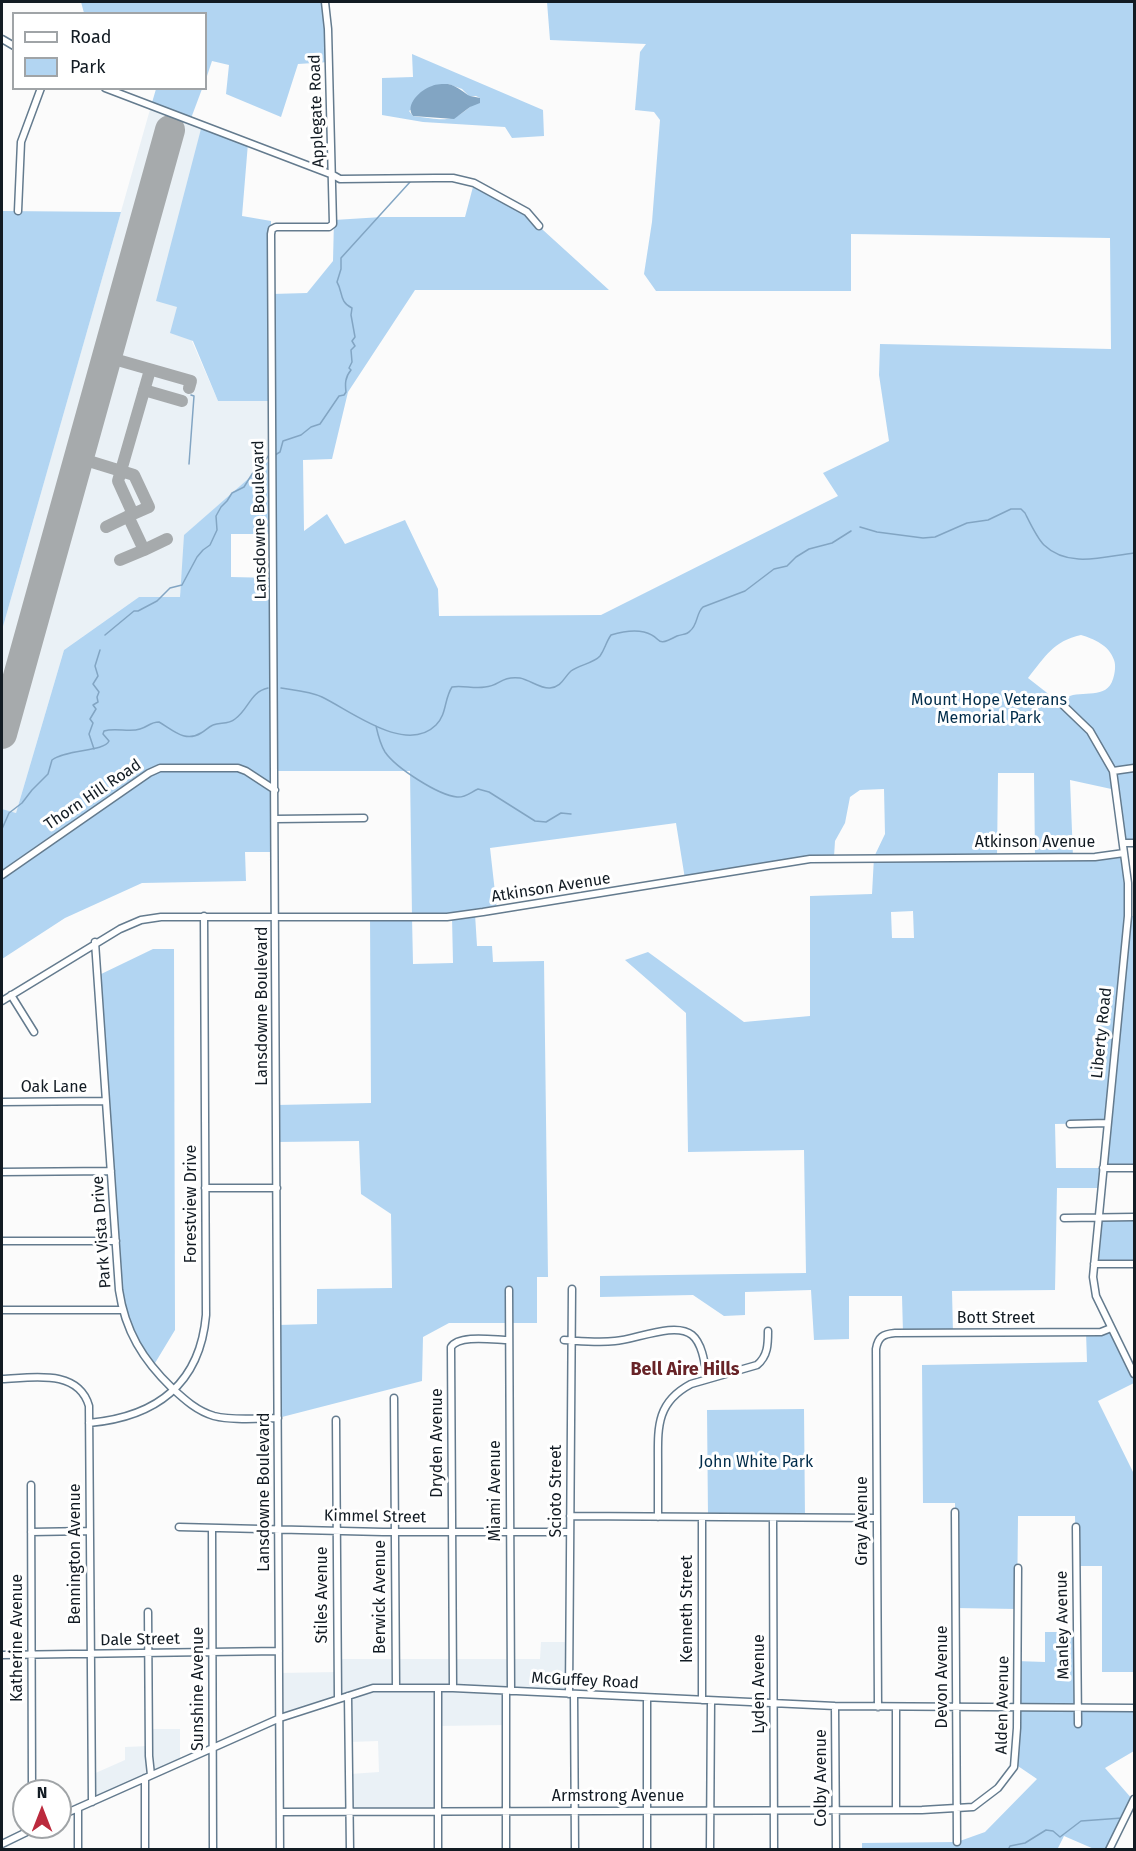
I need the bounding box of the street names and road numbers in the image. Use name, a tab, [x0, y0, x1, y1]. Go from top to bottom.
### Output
street label: Applegate Road	[305, 54, 329, 168]
street label: Lansdowne Boulevard	[249, 440, 271, 600]
street label: Thorn Hill Road	[41, 756, 145, 834]
street label: Atkinson Avenue	[975, 833, 1095, 853]
street label: Atkinson Avenue	[490, 869, 612, 907]
street label: Lansdowne Boulevard	[253, 926, 273, 1086]
street label: Liberty Road	[1088, 986, 1116, 1080]
street label: Oak Lane	[21, 1078, 87, 1098]
street label: Forestview Drive	[182, 1145, 202, 1263]
street label: Park Vista Drive	[88, 1175, 116, 1289]
street label: Bott Street	[957, 1309, 1035, 1329]
street label: Dryden Avenue	[428, 1388, 448, 1498]
street label: Lansdowne Boulevard	[255, 1412, 275, 1572]
street label: Miami Avenue	[486, 1440, 506, 1542]
street label: Scioto Street	[547, 1445, 567, 1537]
street label: Gray Avenue	[853, 1476, 873, 1566]
street label: Bennington Avenue	[66, 1483, 86, 1625]
street label: Kimmel Street	[324, 1507, 426, 1527]
street label: Berwick Avenue	[371, 1540, 391, 1654]
street label: Stiles Avenue	[313, 1546, 333, 1644]
street label: Kenneth Street	[678, 1555, 698, 1663]
street label: Manley Avenue	[1052, 1570, 1074, 1680]
street label: Katherine Avenue	[8, 1574, 28, 1702]
street label: Devon Avenue	[933, 1626, 953, 1728]
street label: Sunshine Avenue	[189, 1627, 209, 1751]
street label: Dale Street	[100, 1630, 180, 1650]
street label: Lyden Avenue	[750, 1634, 770, 1734]
street label: Alden Avenue	[993, 1655, 1013, 1755]
street label: McGuffey Road	[531, 1669, 639, 1693]
street label: Colby Avenue	[812, 1729, 832, 1827]
street label: Armstrong Avenue	[552, 1787, 684, 1807]

